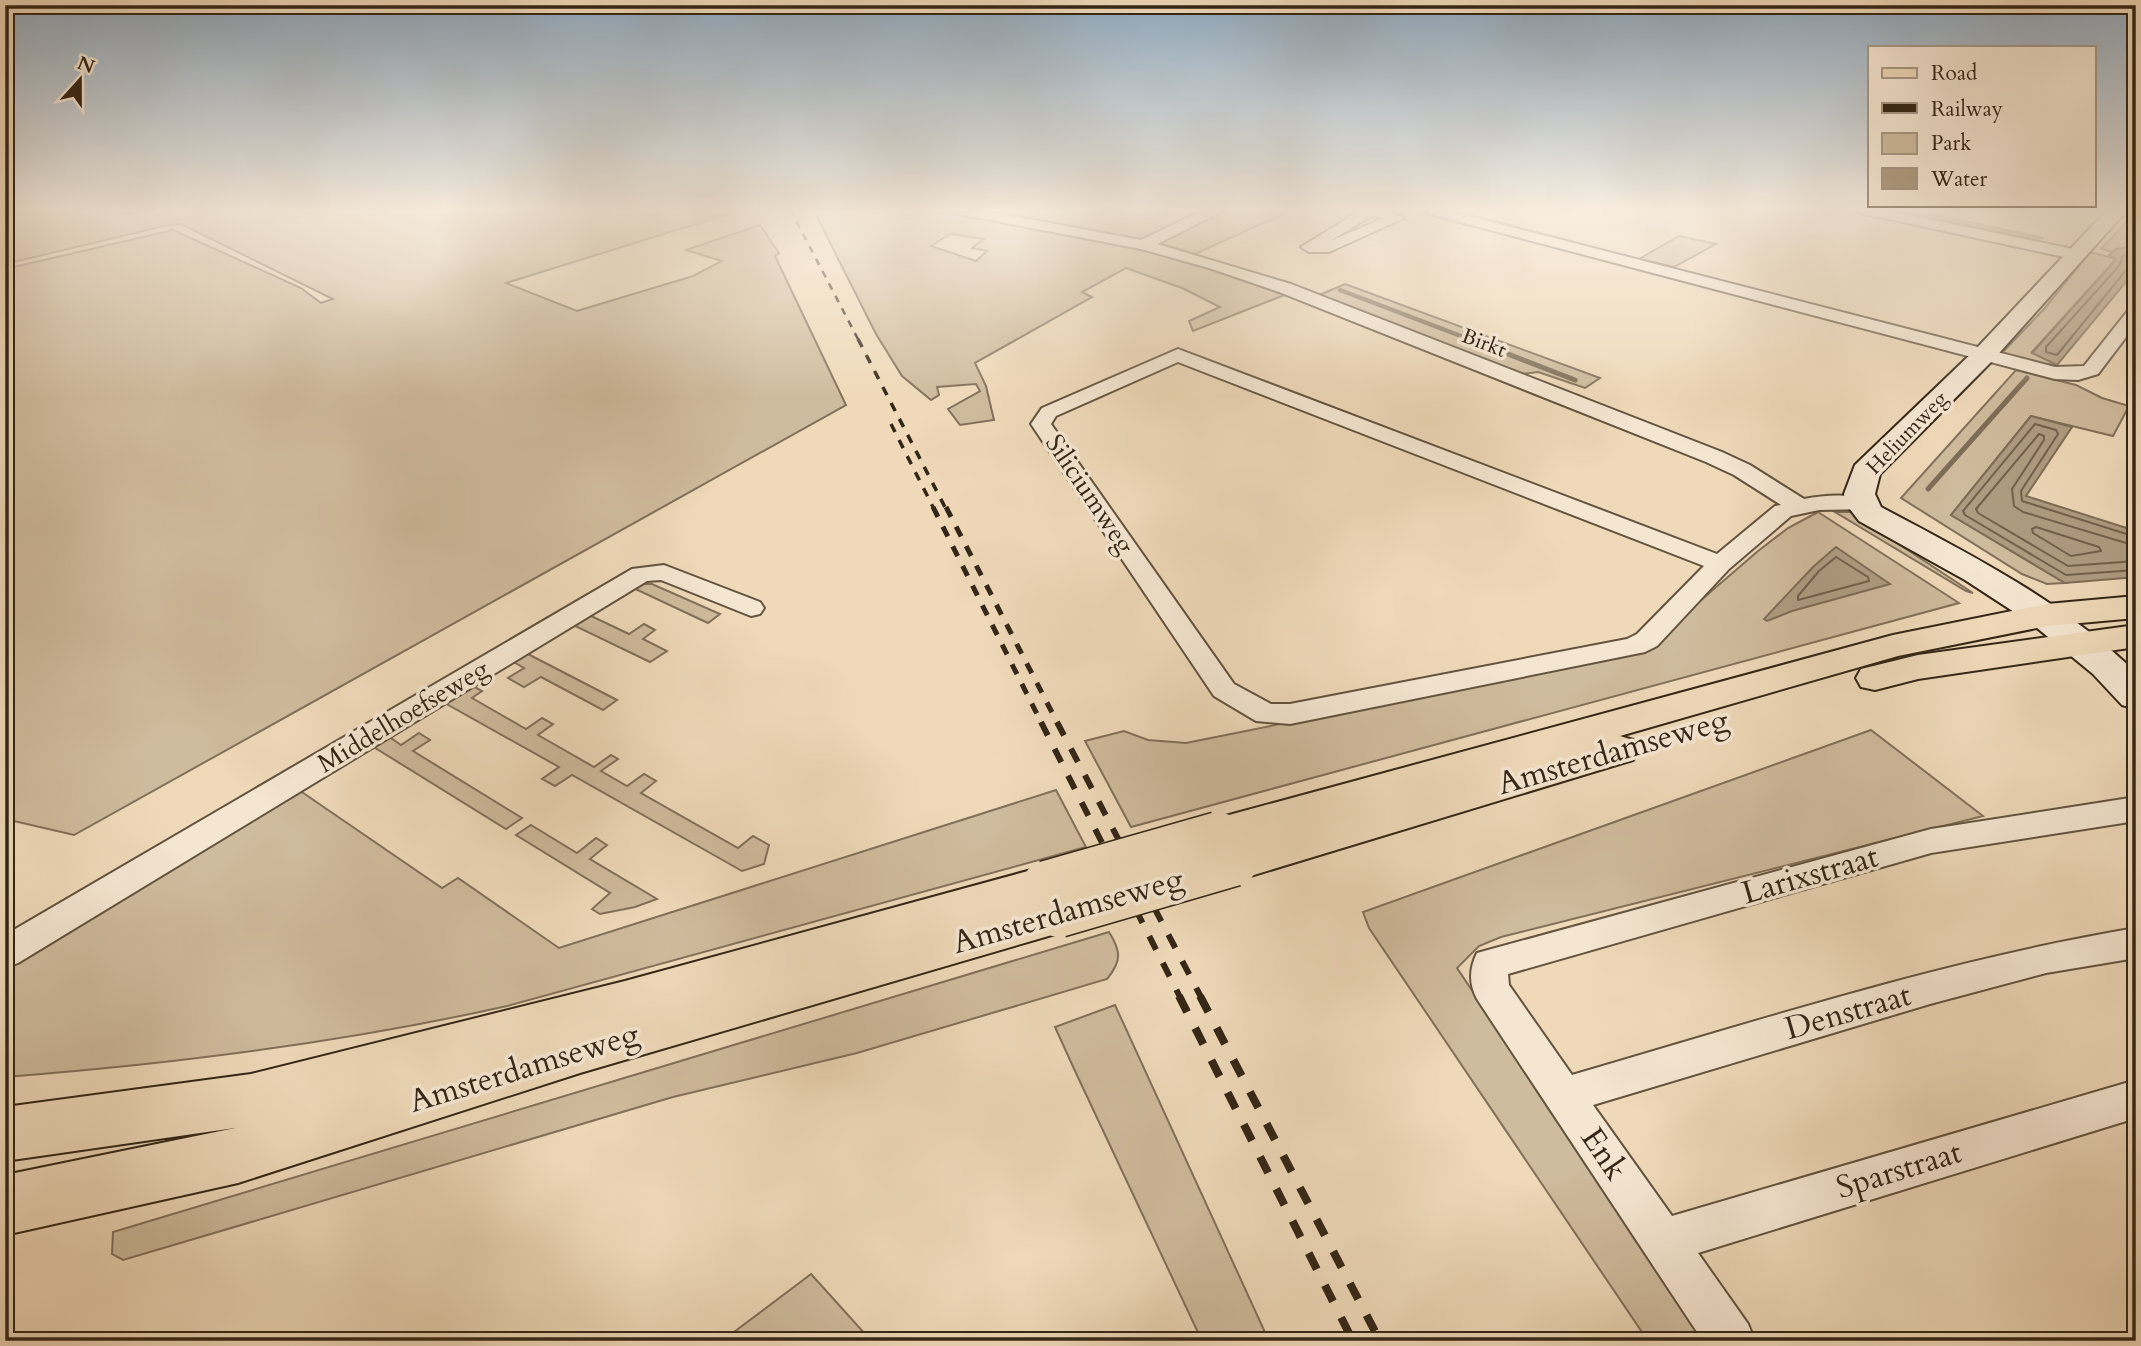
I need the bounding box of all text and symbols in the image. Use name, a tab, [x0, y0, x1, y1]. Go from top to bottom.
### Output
north arrow	[46, 46, 116, 116]
legend	[1868, 46, 2096, 206]
text: N	[73, 50, 99, 80]
text: Road	[1931, 59, 1977, 88]
text: Railway	[1931, 95, 2003, 124]
text: Park	[1931, 129, 1972, 158]
text: Water	[1930, 165, 1987, 194]
street label: Birkt	[1457, 321, 1511, 365]
street label: Heliumweg	[1860, 385, 1954, 481]
street label: Siliciumweg	[1037, 427, 1143, 561]
street label: Middelhoefseweg	[311, 651, 495, 781]
street label: Amsterdamseweg	[1492, 698, 1734, 806]
street label: Larixstraat	[1737, 835, 1883, 915]
street label: Amsterdamseweg	[947, 857, 1189, 965]
street label: Denstraat	[1780, 973, 1916, 1051]
street label: Amsterdamseweg	[404, 1012, 644, 1124]
street label: Enk	[1570, 1119, 1638, 1189]
street label: Sparstraat	[1831, 1130, 1967, 1210]

